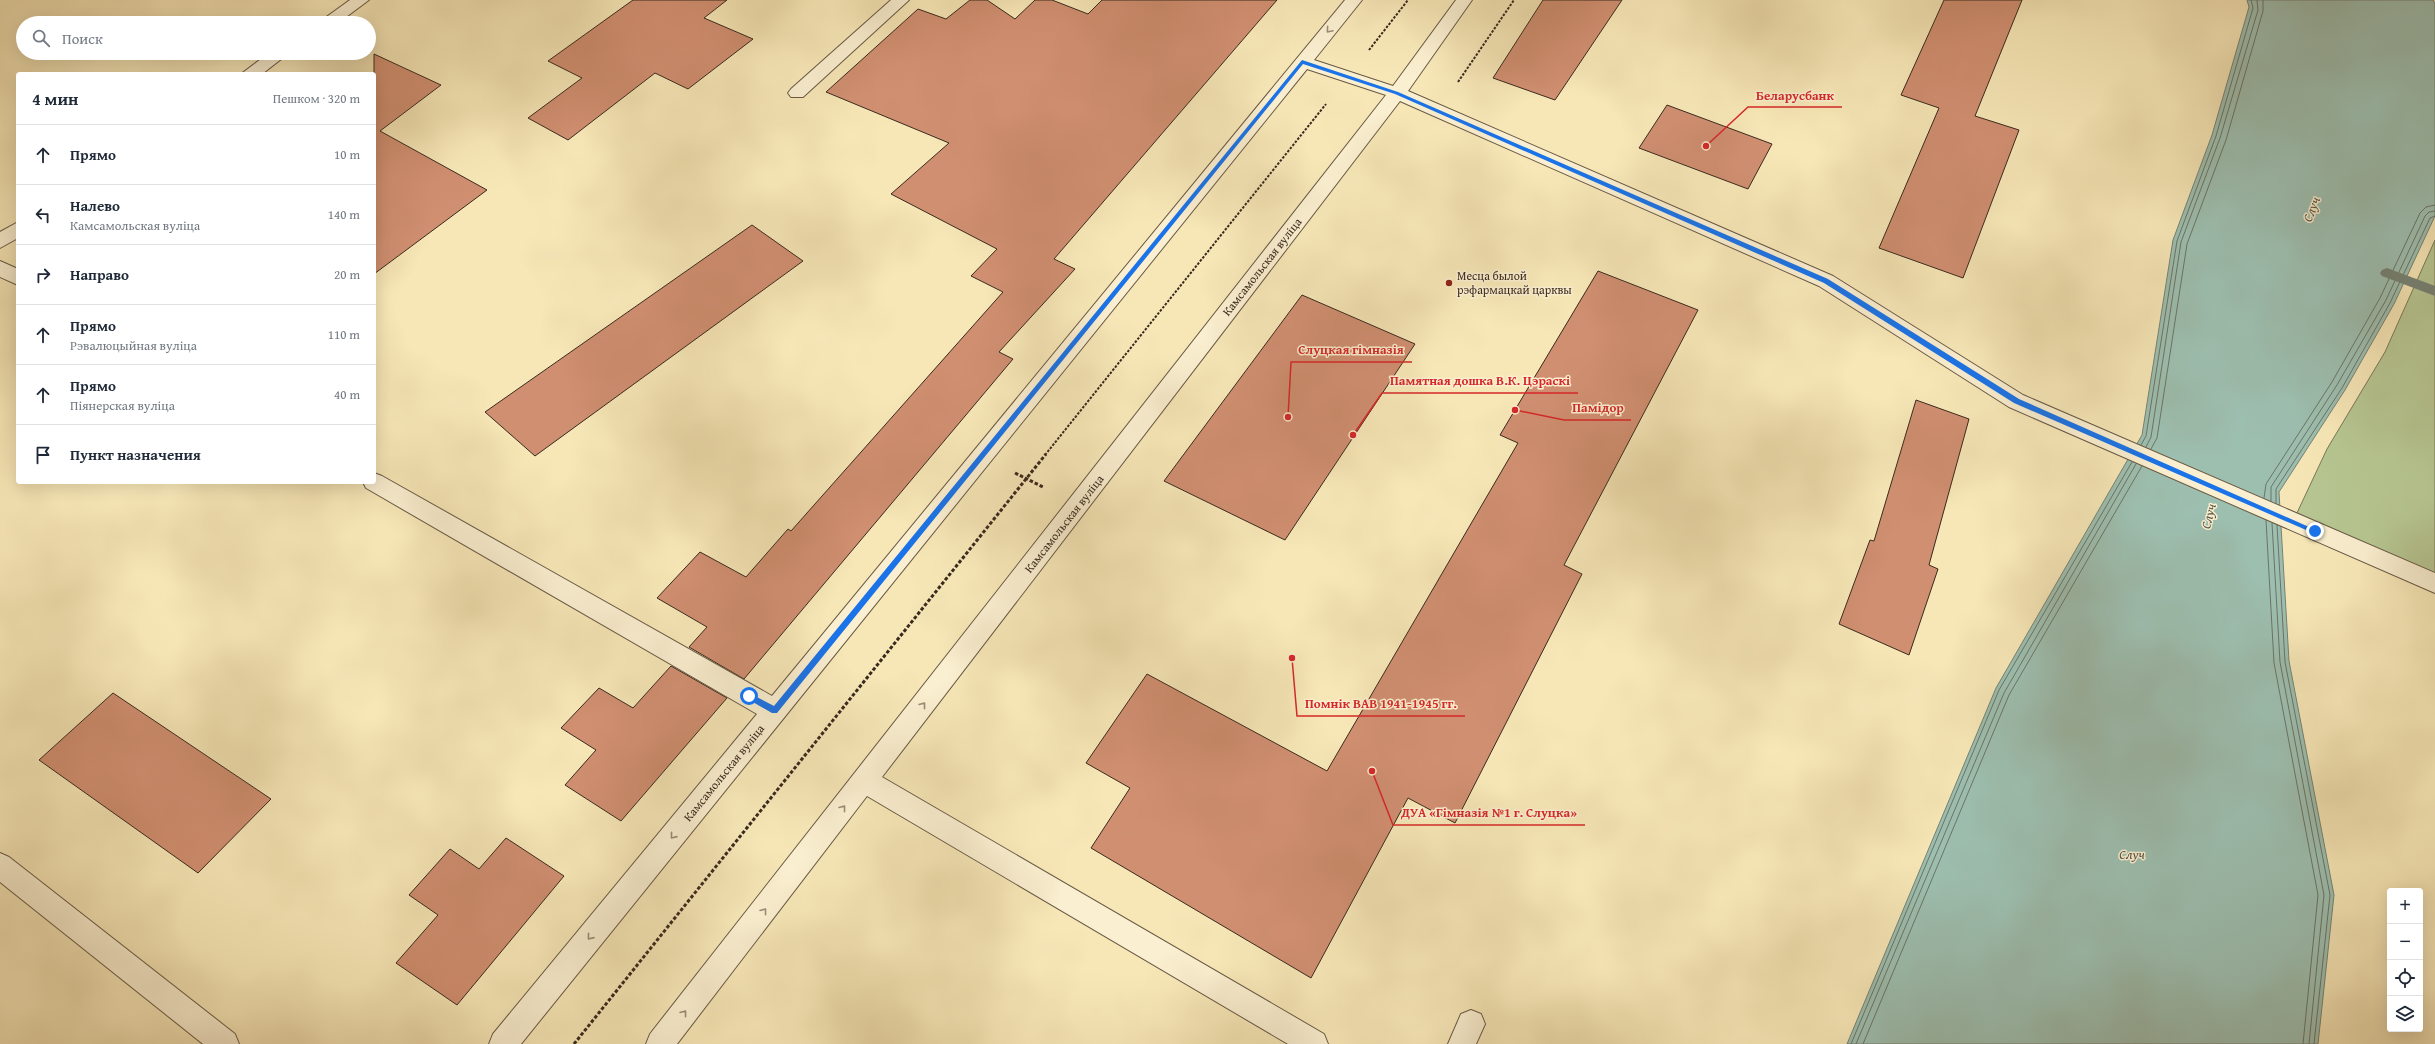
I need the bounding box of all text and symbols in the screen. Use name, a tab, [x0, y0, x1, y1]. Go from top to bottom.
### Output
search box	[16, 16, 376, 60]
one-way arrow	[1327, 25, 1334, 33]
icon: search	[30, 27, 52, 49]
text: Поиск	[62, 28, 103, 49]
callout: Беларусбанк	[1748, 82, 1842, 107]
text: 4 мин	[32, 86, 78, 111]
text: Беларусбанк	[1756, 86, 1835, 105]
text: Пешком · 320 m	[273, 89, 360, 108]
icon: ahead	[32, 144, 54, 166]
text: Прямо	[70, 144, 116, 165]
text: 10 m	[334, 145, 360, 164]
water label: Случ	[2298, 193, 2325, 224]
text: Налево	[70, 195, 120, 216]
icon: left	[32, 204, 54, 226]
text: 140 m	[328, 205, 360, 224]
street label: Камсамольская вуліца	[1218, 214, 1305, 319]
text: Камсамольская вуліца	[70, 216, 200, 235]
icon: right	[32, 264, 54, 286]
text: Направо	[70, 264, 129, 285]
text: 20 m	[334, 265, 360, 284]
place label: Месца былой рэфармацкай царквы	[1457, 267, 1572, 298]
marker: Месца былой рэфармацкай царквы	[1444, 278, 1454, 288]
text: Прямо	[70, 315, 116, 336]
icon: ahead	[32, 324, 54, 346]
text: 110 m	[328, 325, 360, 344]
text: Рэвалюцыйная вуліца	[70, 336, 197, 355]
callout: Слуцкая гімназія	[1291, 337, 1412, 362]
text: Слуцкая гімназія	[1298, 340, 1404, 359]
callout: Памятная дошка В.К. Цэраскі	[1382, 368, 1578, 393]
text: Памятная дошка В.К. Цэраскі	[1390, 371, 1570, 390]
text: Прямо	[70, 375, 116, 396]
icon: ahead	[32, 384, 54, 406]
text: 40 m	[334, 385, 360, 404]
callout: Памідор	[1564, 395, 1631, 420]
text: Піянерская вуліца	[70, 396, 175, 415]
text: Памідор	[1572, 398, 1624, 417]
icon: arrive	[32, 444, 54, 466]
text: Пункт назначения	[70, 444, 201, 465]
street label: Камсамольская вуліца	[1020, 471, 1107, 576]
water label: Случ	[2196, 501, 2221, 531]
route end	[2306, 522, 2324, 540]
route start	[740, 687, 758, 705]
callout: Помнік ВАВ 1941-1945 гг.	[1297, 691, 1465, 716]
text: Помнік ВАВ 1941-1945 гг.	[1305, 694, 1457, 713]
one-way arrow	[918, 703, 925, 710]
street label: Камсамольская вуліца	[679, 720, 768, 825]
callout: ДУА «Гімназія №1 г. Слуцка»	[1393, 800, 1585, 825]
text: ДУА «Гімназія №1 г. Слуцка»	[1400, 803, 1577, 822]
one-way arrow	[839, 805, 846, 812]
one-way arrow	[670, 832, 677, 839]
water label: Случ	[2119, 845, 2145, 864]
map controls	[2387, 888, 2423, 1032]
button: +	[2387, 888, 2423, 924]
one-way arrow	[759, 908, 766, 915]
button: −	[2387, 924, 2423, 960]
one-way arrow	[588, 932, 595, 940]
button: locate	[2387, 960, 2423, 996]
button: layers	[2387, 996, 2423, 1032]
one-way arrow	[679, 1011, 686, 1018]

